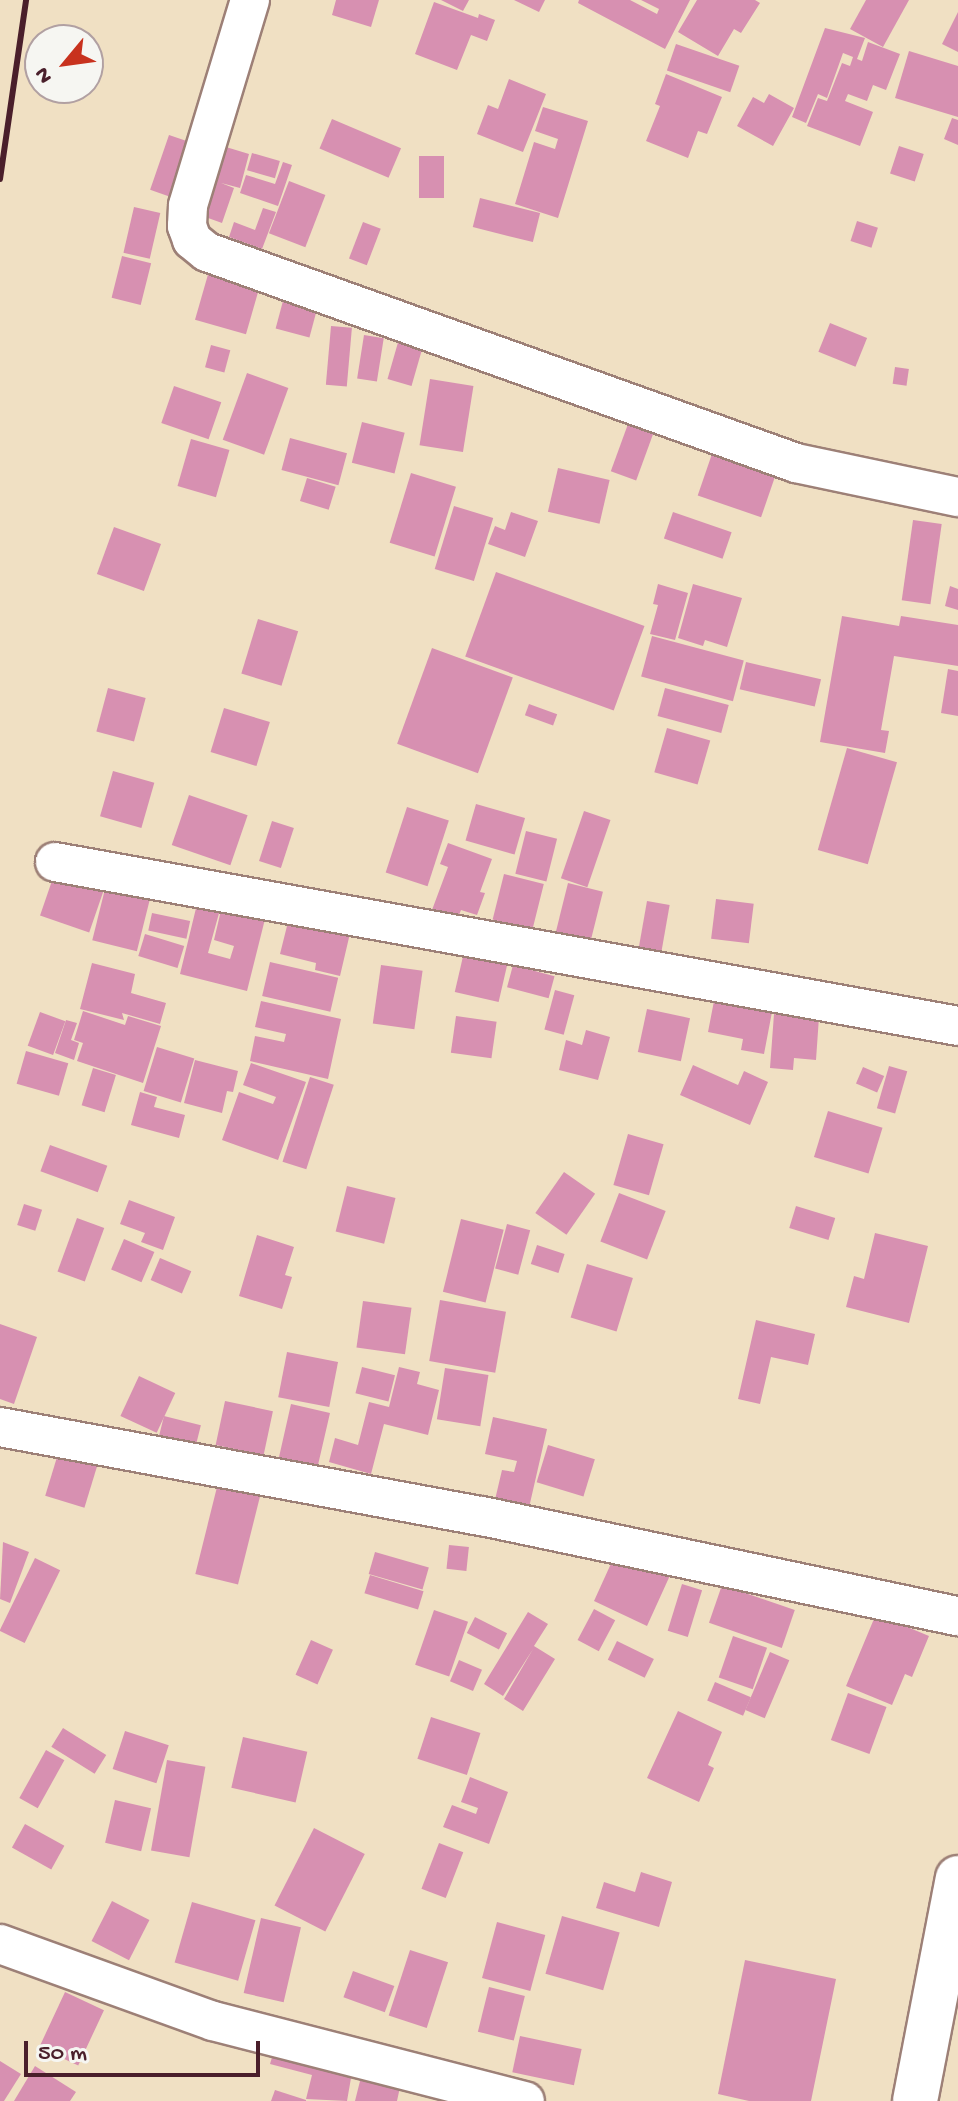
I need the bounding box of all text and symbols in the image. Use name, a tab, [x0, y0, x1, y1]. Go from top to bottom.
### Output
north arrow	[24, 24, 104, 104]
text: N	[30, 62, 60, 87]
scale bar	[28, 2025, 264, 2075]
text: 50 m	[38, 2040, 87, 2069]

